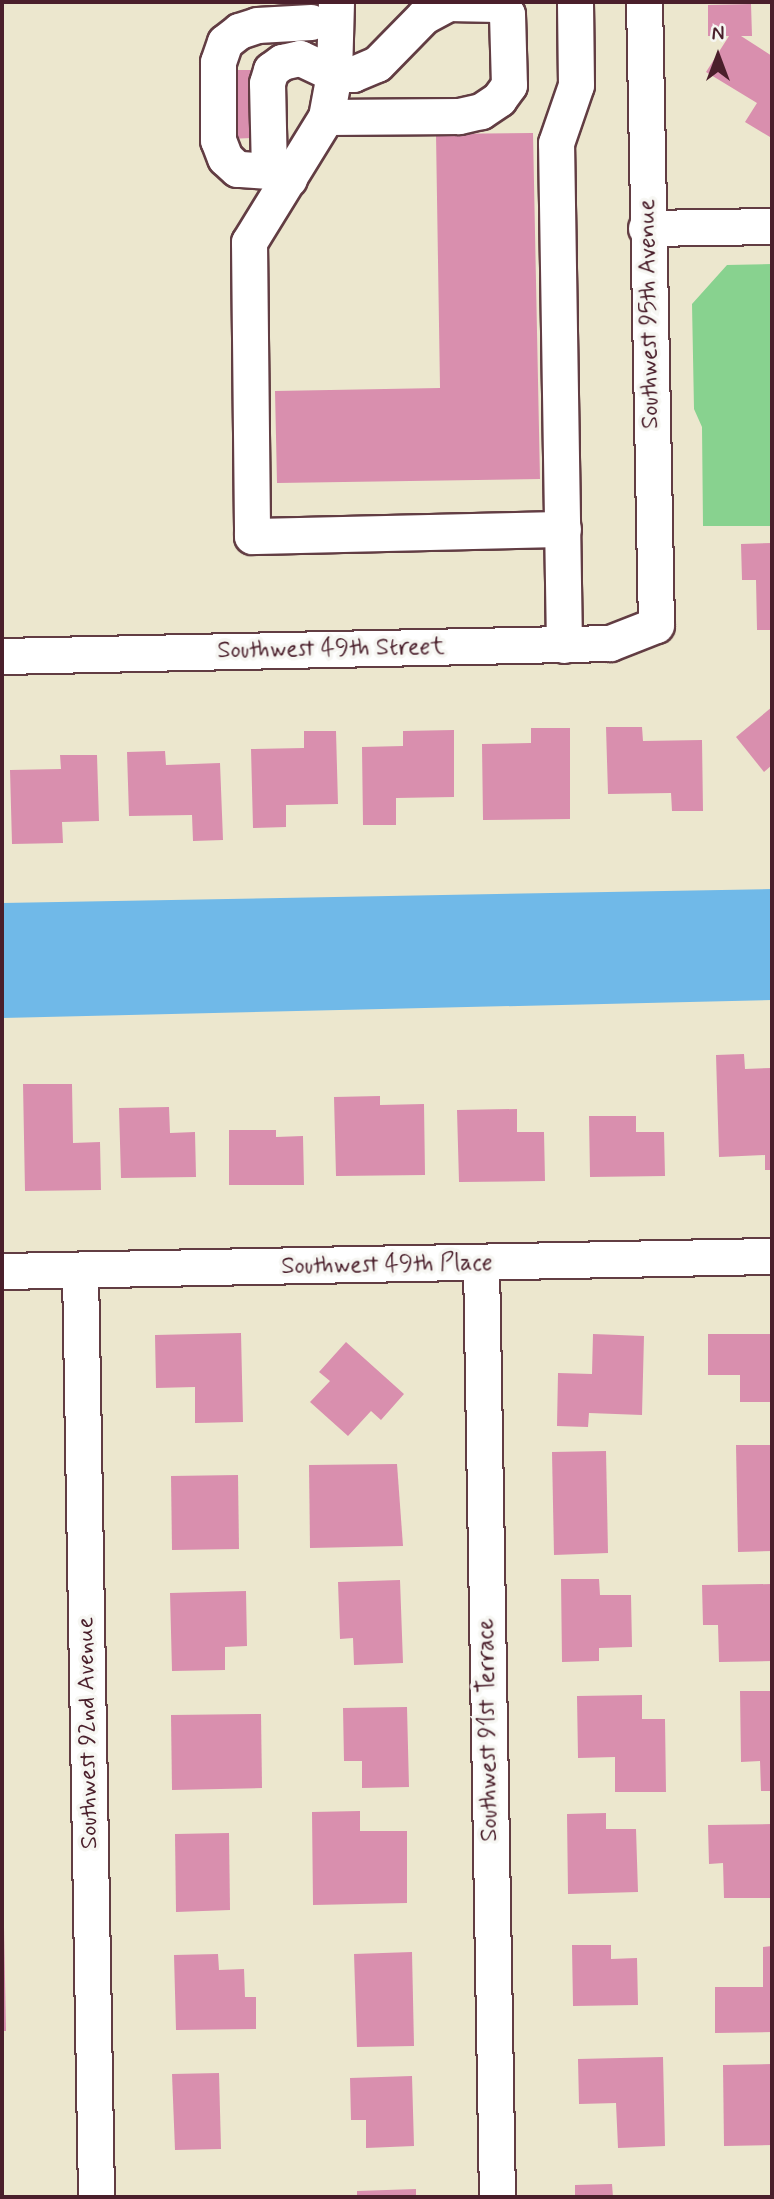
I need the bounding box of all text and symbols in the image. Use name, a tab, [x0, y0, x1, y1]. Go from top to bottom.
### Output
north arrow	[683, 21, 753, 91]
text: N	[712, 22, 724, 47]
street label: Southwest 95th Avenue	[633, 199, 665, 429]
street label: Southwest 49th Street	[217, 633, 445, 665]
street label: Southwest 49th Place	[281, 1249, 493, 1281]
street label: Southwest 92nd Avenue	[72, 1616, 104, 1850]
street label: Southwest 91st Terrace	[472, 1618, 504, 1842]

